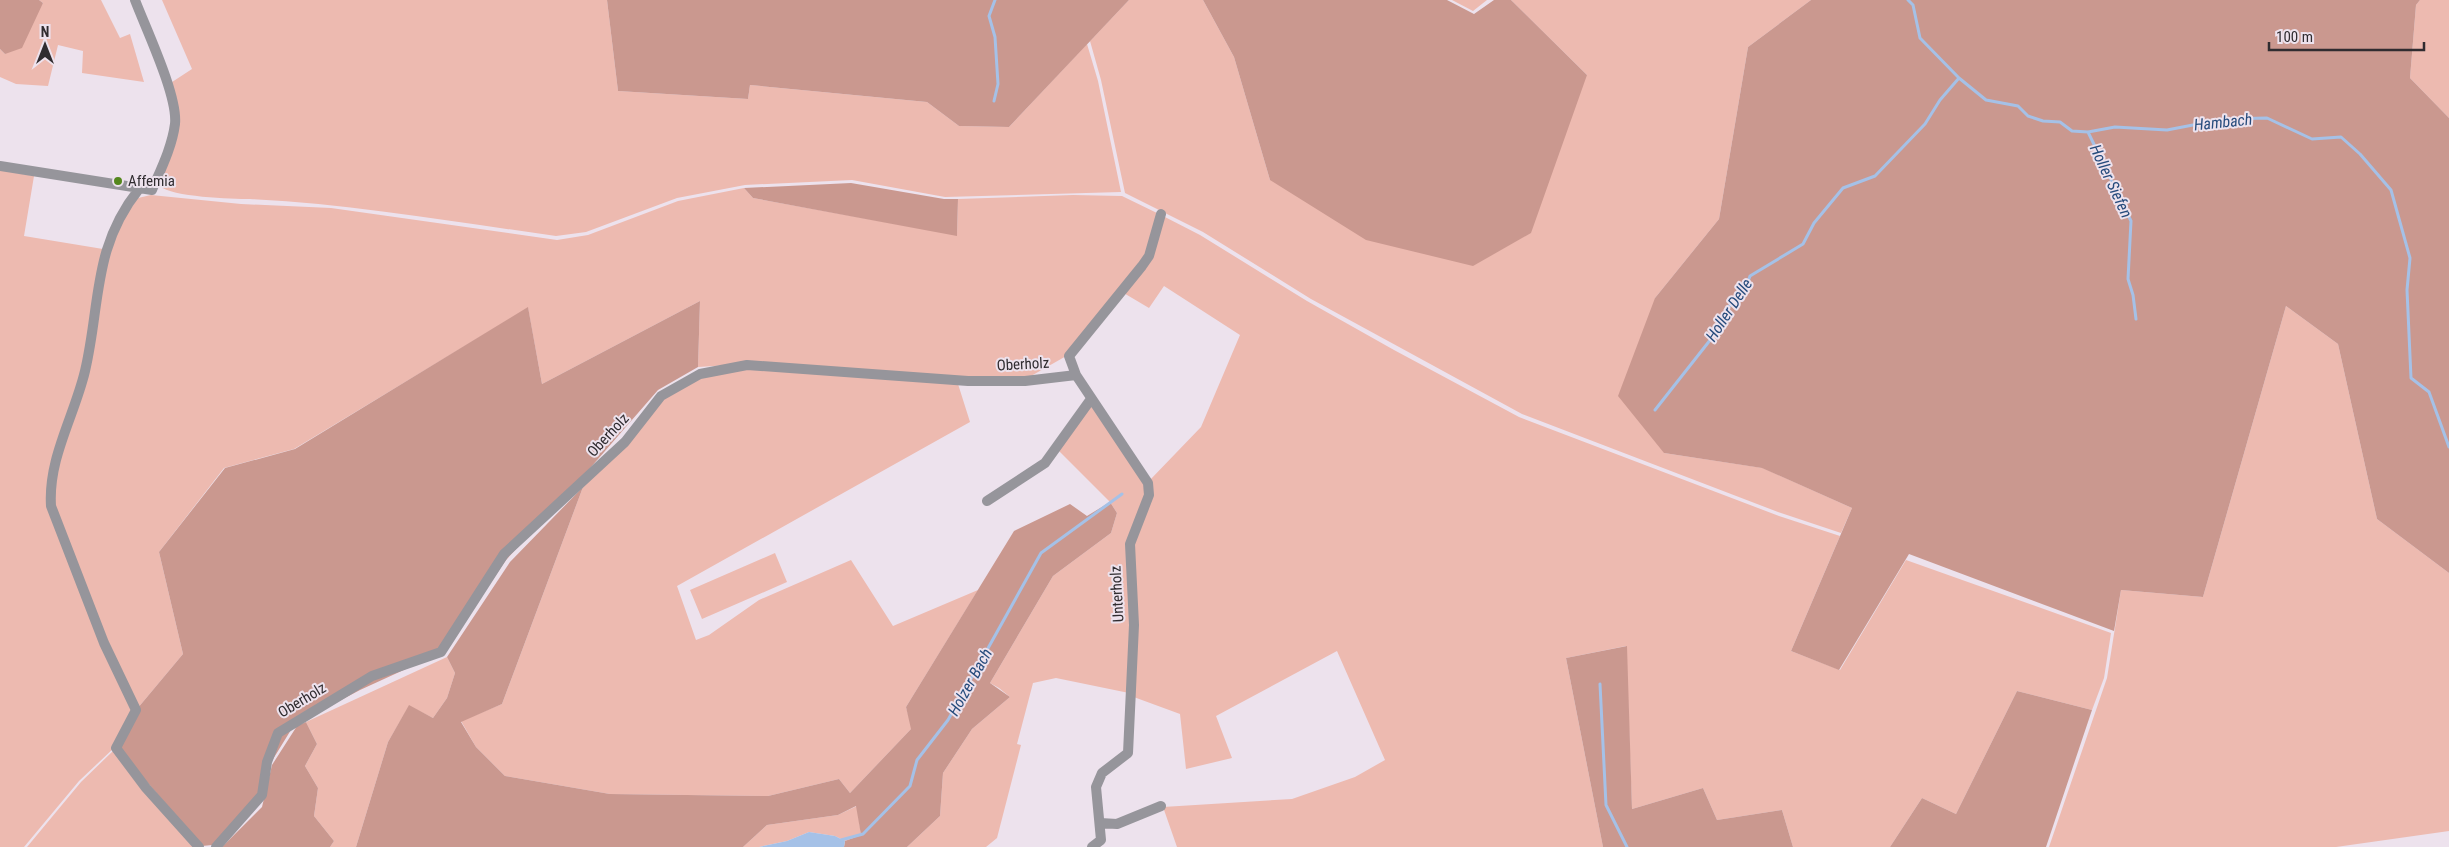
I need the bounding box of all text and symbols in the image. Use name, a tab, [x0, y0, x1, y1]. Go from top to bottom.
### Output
north arrow	[20, 20, 70, 70]
scale bar	[2269, 20, 2424, 52]
text: N	[41, 24, 49, 40]
text: 100 m	[2276, 28, 2313, 46]
water label: Hambach	[2193, 109, 2253, 135]
water label: Holler Siefen	[2086, 141, 2136, 221]
place label: Affemia	[128, 172, 175, 190]
marker: Affemia	[112, 175, 124, 187]
water label: Holler Delle	[1702, 275, 1756, 345]
street label: Oberholz	[996, 354, 1050, 374]
street label: Oberholz	[583, 410, 633, 460]
street label: Unterholz	[1107, 565, 1127, 623]
water label: Holzer Bach	[944, 645, 996, 719]
street label: Oberholz	[275, 679, 329, 721]

